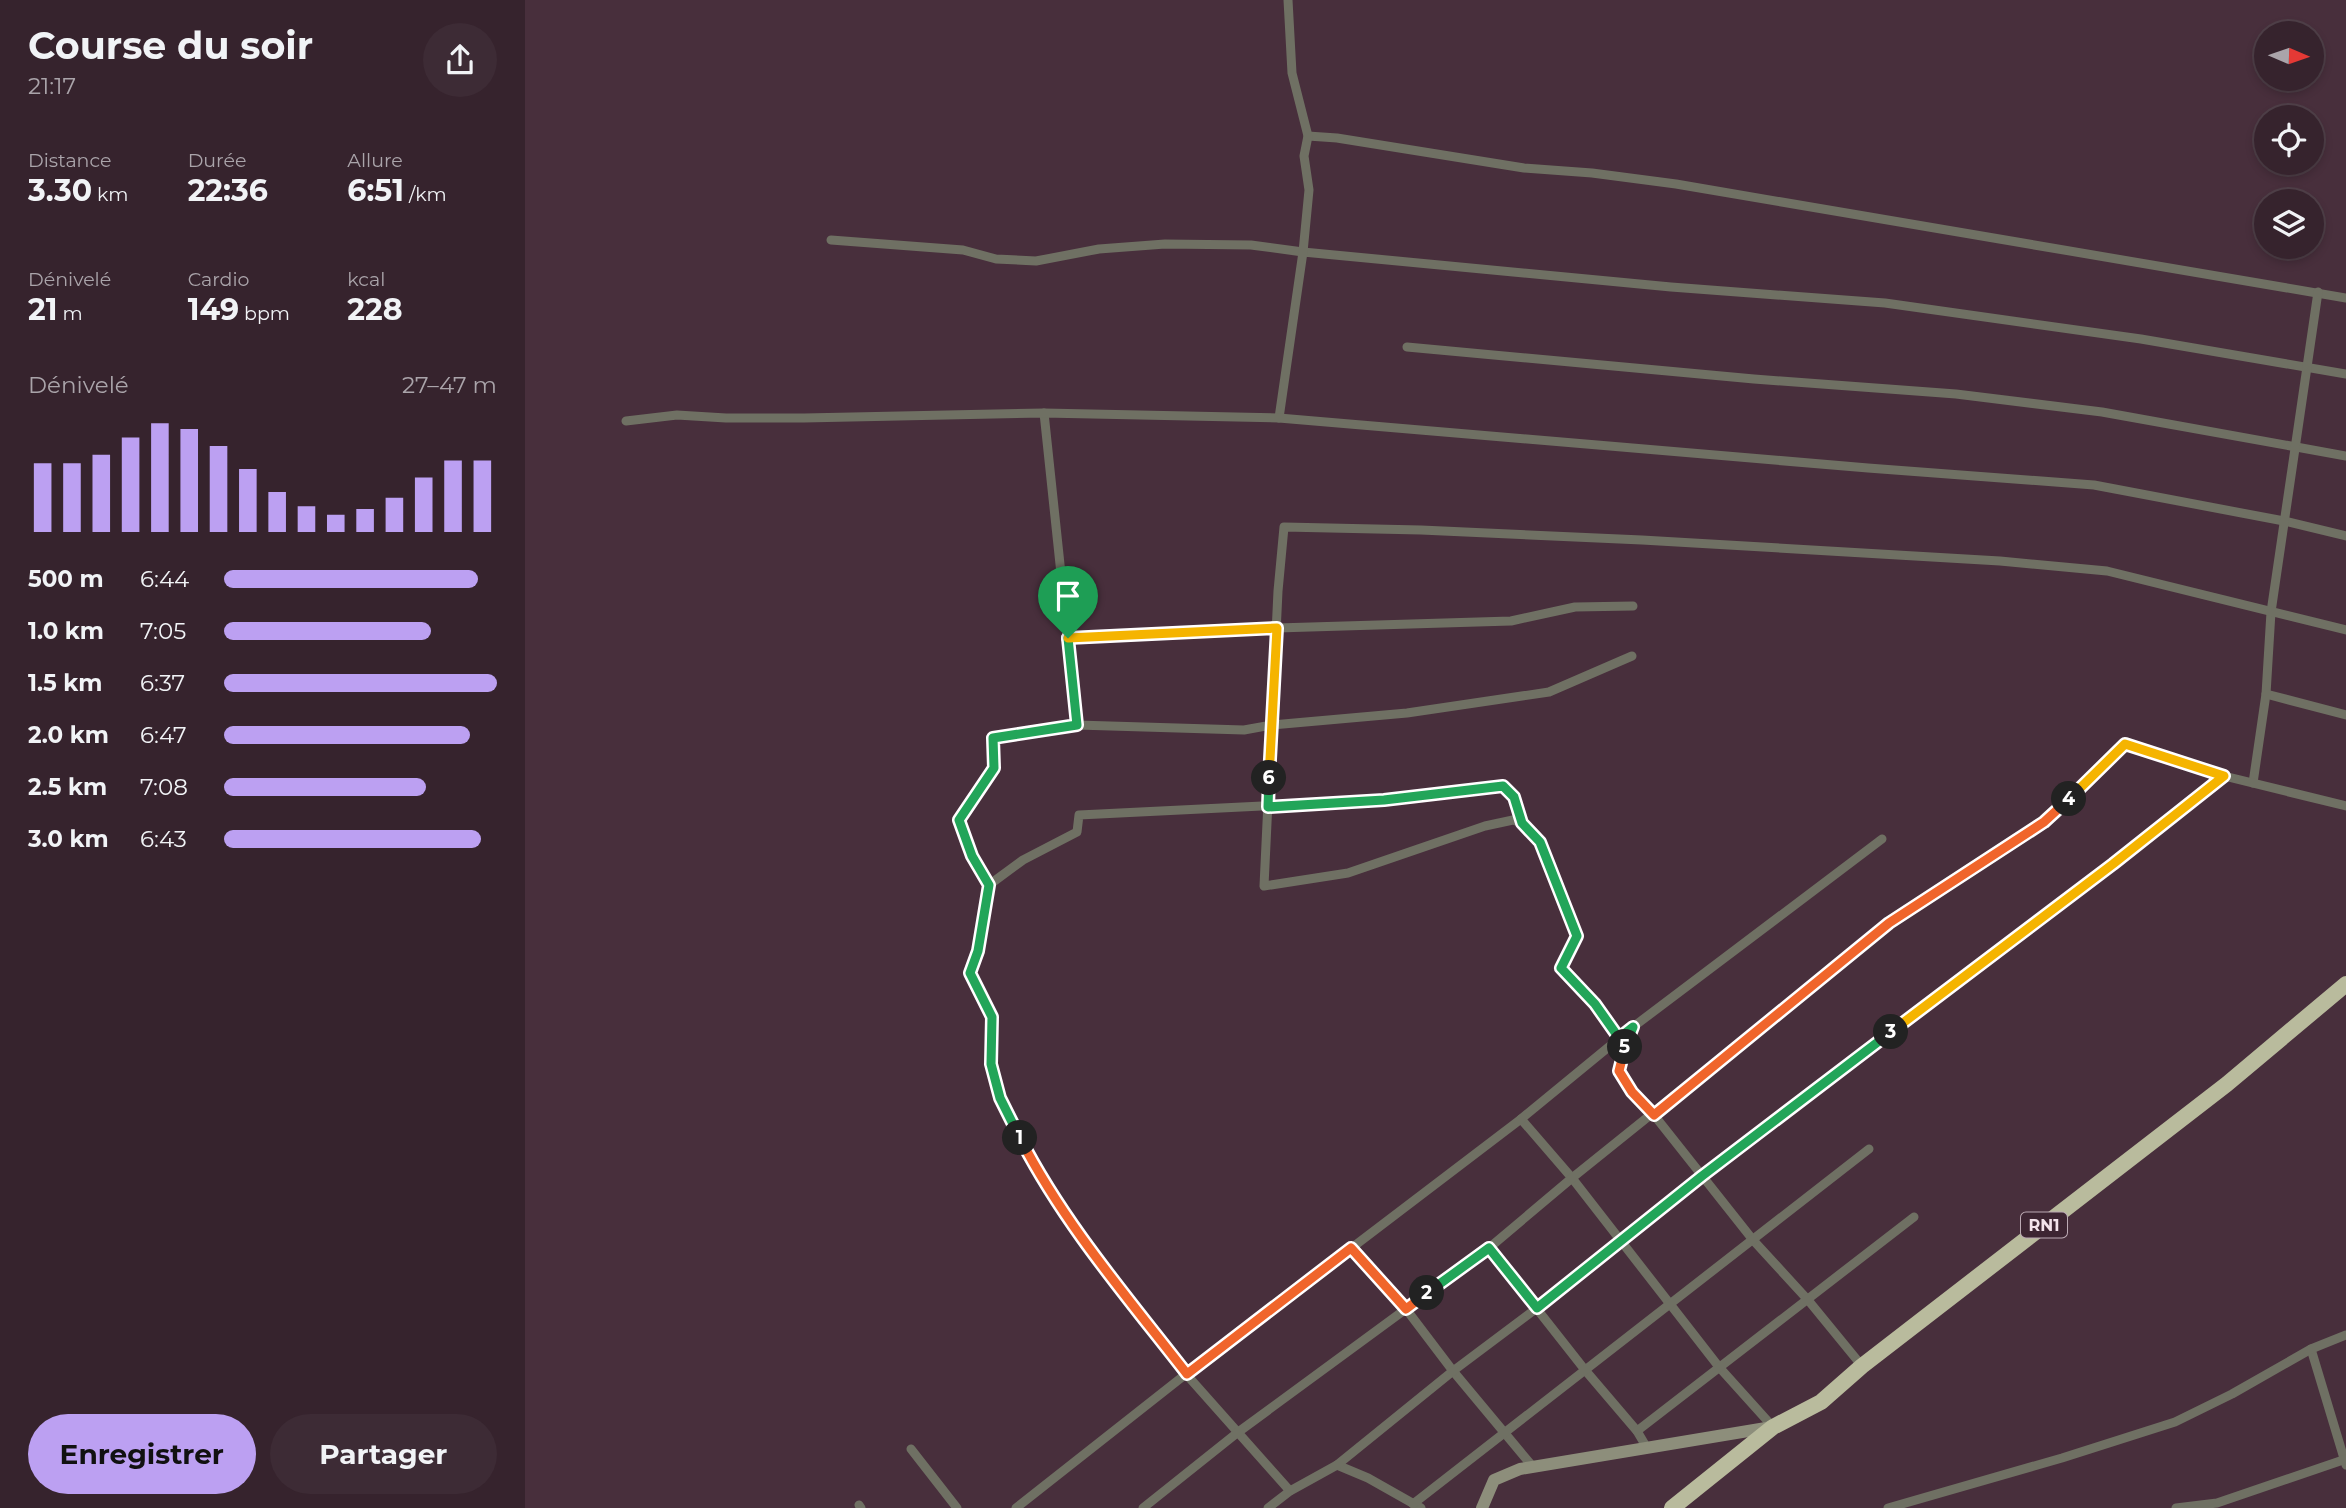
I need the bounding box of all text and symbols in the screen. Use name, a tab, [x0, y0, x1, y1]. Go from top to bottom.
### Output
north arrow	[2254, 21, 2324, 91]
map controls	[2254, 21, 2324, 259]
text: Course du soir	[28, 22, 313, 69]
button: share	[423, 23, 497, 97]
text: 21:17	[28, 72, 76, 100]
button: locate	[2254, 105, 2324, 175]
text: Distance	[28, 149, 111, 172]
text: Durée	[188, 149, 246, 172]
text: Allure	[347, 149, 403, 172]
text: 3.30	[28, 172, 92, 209]
text: 22:36	[188, 172, 268, 209]
text: 6:51	[347, 172, 404, 209]
text: km	[92, 183, 128, 206]
text: /km	[404, 183, 447, 206]
button: layers	[2254, 189, 2324, 259]
text: Dénivelé	[28, 268, 111, 291]
text: Cardio	[188, 268, 249, 291]
text: kcal	[347, 268, 385, 291]
text: 21	[28, 291, 57, 328]
text: 149	[188, 291, 239, 328]
text: 228	[347, 291, 403, 328]
text: m	[57, 302, 83, 325]
text: bpm	[239, 302, 290, 325]
text: Dénivelé	[28, 371, 129, 399]
text: 27–47 m	[402, 371, 497, 399]
text: 500 m	[28, 565, 104, 593]
text: 6:44	[140, 565, 189, 593]
pin	[1038, 566, 1098, 638]
icon: arrive	[1049, 577, 1087, 615]
text: 1.0 km	[28, 617, 104, 645]
text: 7:05	[140, 617, 186, 645]
text: 1.5 km	[28, 669, 102, 697]
text: 6:37	[140, 669, 185, 697]
text: 2.0 km	[28, 721, 109, 749]
text: 6:47	[140, 721, 187, 749]
pin: 6	[1251, 760, 1287, 796]
text: 6	[1262, 766, 1275, 789]
text: 2.5 km	[28, 773, 107, 801]
text: 7:08	[140, 773, 188, 801]
pin: 4	[2051, 782, 2087, 816]
text: 4	[2062, 787, 2075, 810]
text: 3.0 km	[28, 825, 109, 853]
text: 6:43	[140, 825, 187, 853]
pin: 3	[1873, 1014, 1909, 1050]
text: 3	[1885, 1020, 1896, 1043]
pin: 5	[1607, 1030, 1643, 1064]
text: 5	[1619, 1035, 1630, 1058]
pin: 1	[1002, 1120, 1037, 1156]
text: 1	[1016, 1126, 1023, 1149]
road number: RN1	[2021, 1212, 2067, 1238]
pin: 2	[1409, 1276, 1445, 1310]
text: 2	[1421, 1281, 1432, 1304]
button: Enregistrer	[28, 1414, 256, 1494]
button: Partager	[270, 1414, 497, 1494]

